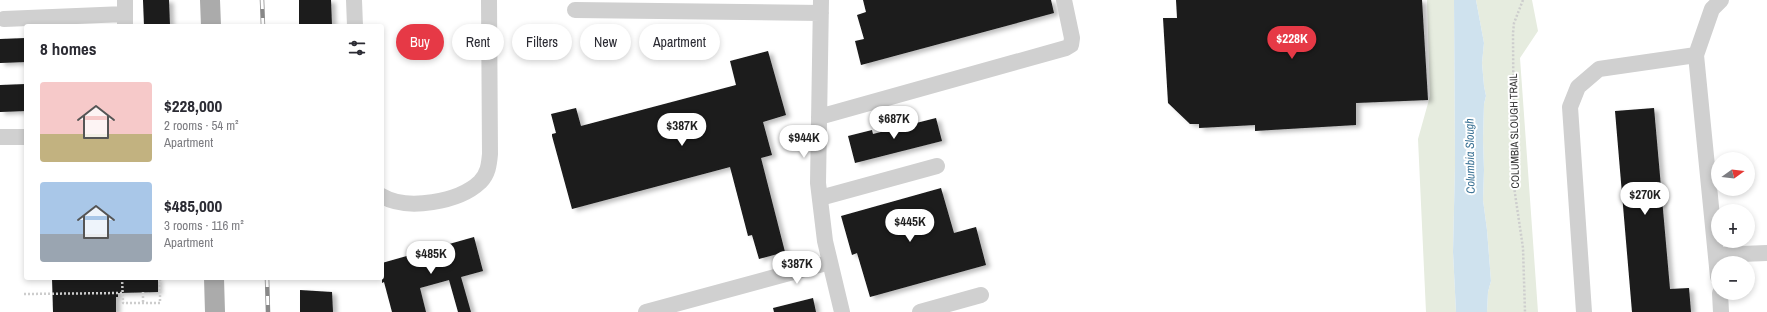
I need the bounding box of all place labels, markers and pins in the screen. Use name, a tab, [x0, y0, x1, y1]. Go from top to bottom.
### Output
pin: $228K	[1264, 26, 1320, 60]
pin: $687K	[866, 106, 922, 140]
pin: $387K	[654, 113, 710, 147]
pin: $944K	[776, 125, 832, 159]
pin: $270K	[1617, 182, 1673, 216]
pin: $445K	[882, 209, 938, 243]
pin: $485K	[403, 241, 459, 275]
pin: $387K	[769, 251, 825, 285]

